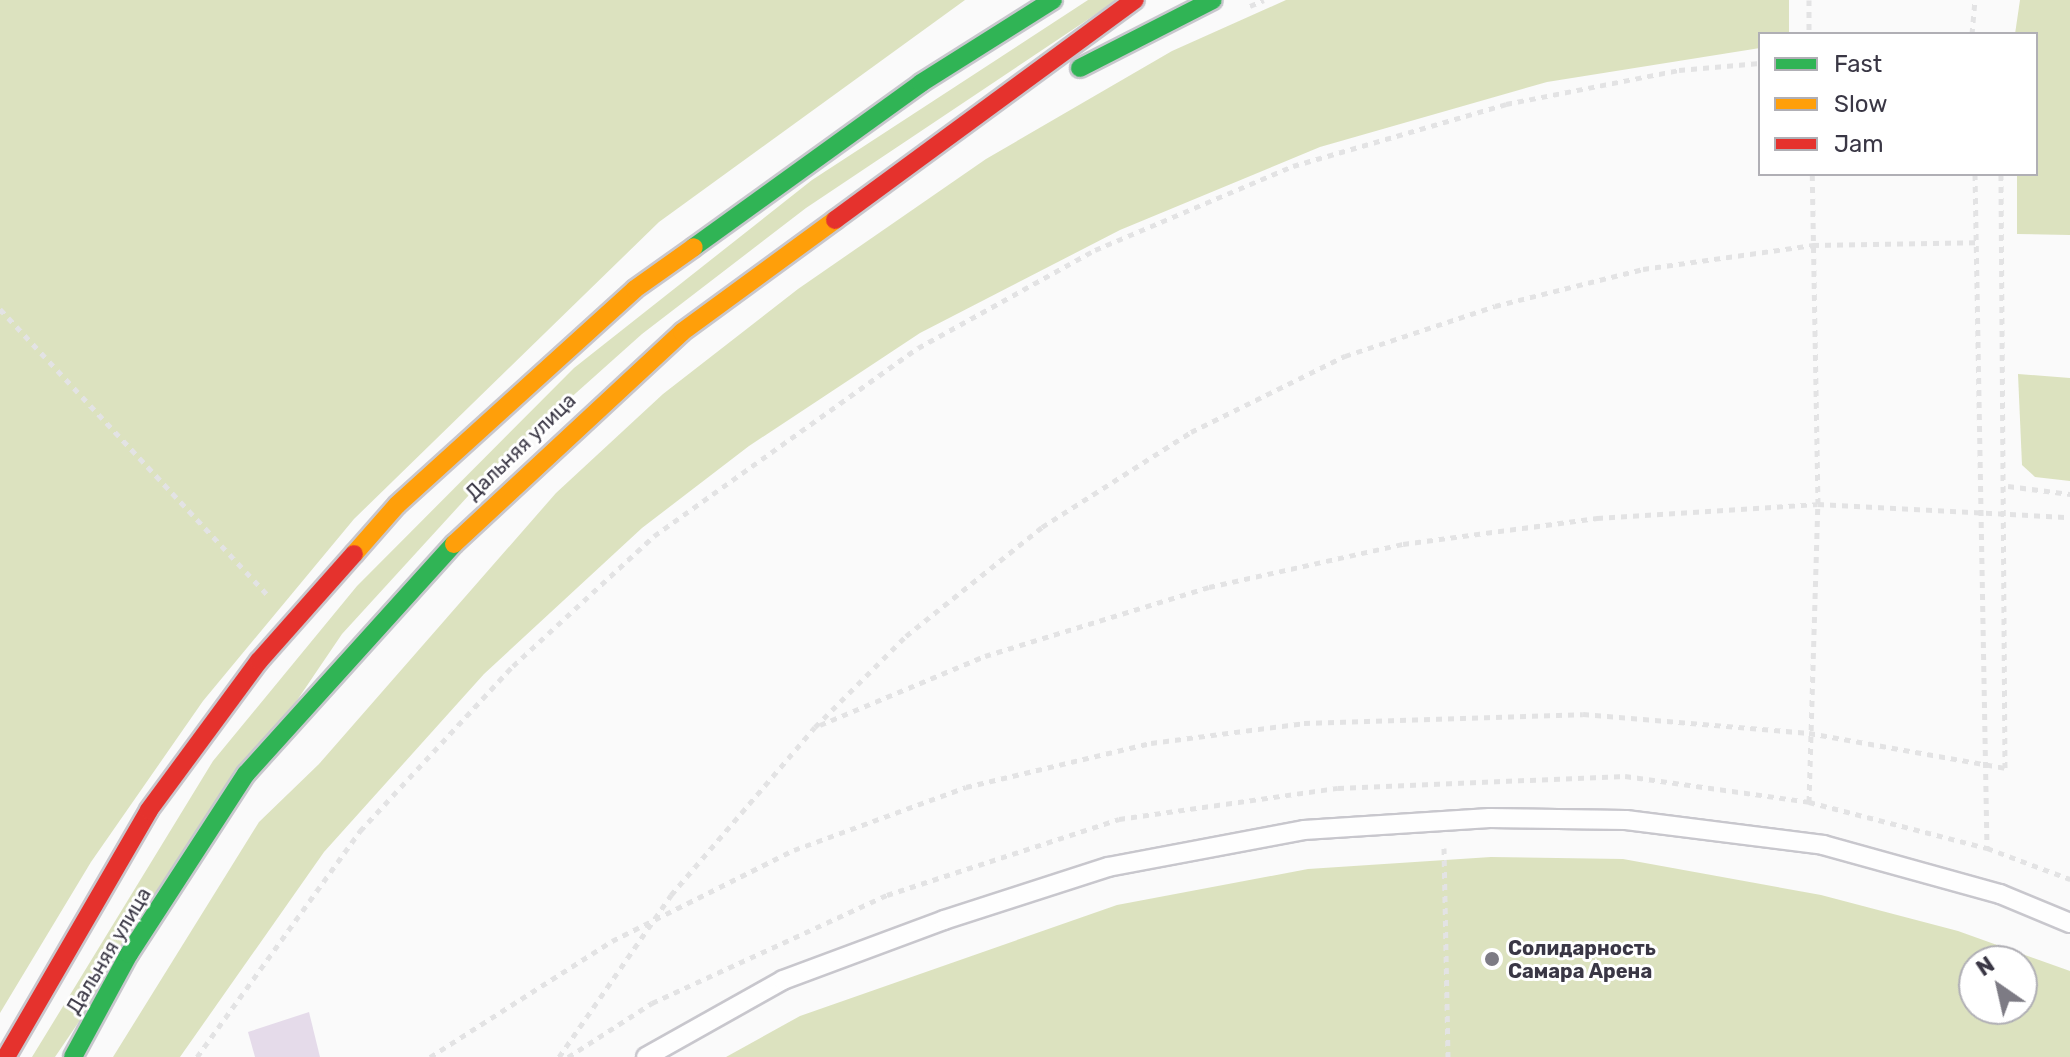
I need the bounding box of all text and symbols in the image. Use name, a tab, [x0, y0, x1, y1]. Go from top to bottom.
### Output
legend	[1758, 32, 2038, 176]
text: Fast	[1834, 50, 1882, 78]
text: Slow	[1834, 90, 1887, 118]
text: Jam	[1834, 130, 1884, 158]
street label: Дальняя улица	[461, 389, 581, 505]
street label: Дальняя улица	[62, 883, 156, 1019]
place label: Солидарность Самара Арена	[1508, 936, 1656, 983]
north arrow	[1958, 945, 2038, 1025]
marker: Солидарность Самара Арена	[1483, 950, 1501, 968]
text: N	[1971, 951, 2000, 982]

